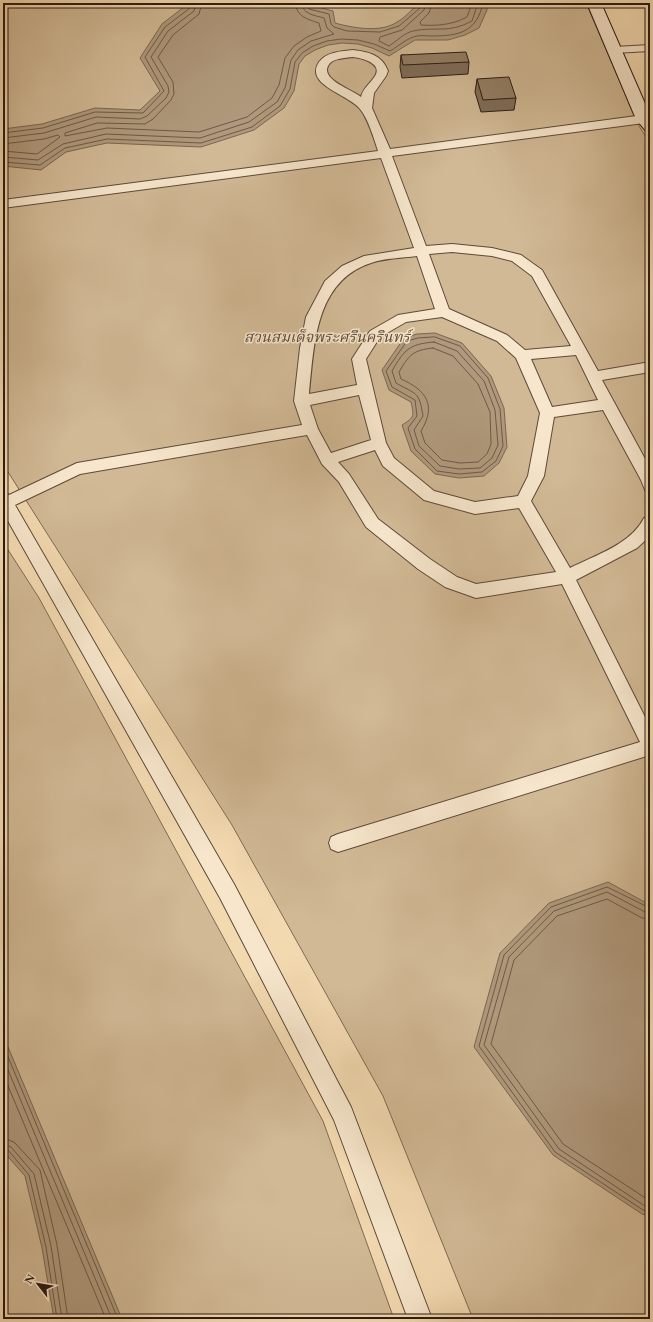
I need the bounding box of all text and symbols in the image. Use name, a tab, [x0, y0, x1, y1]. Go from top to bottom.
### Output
park label: สวนสมเด็จพระศรีนครินทร์	[244, 327, 414, 346]
north arrow	[18, 1264, 58, 1304]
text: N	[21, 1271, 38, 1286]

